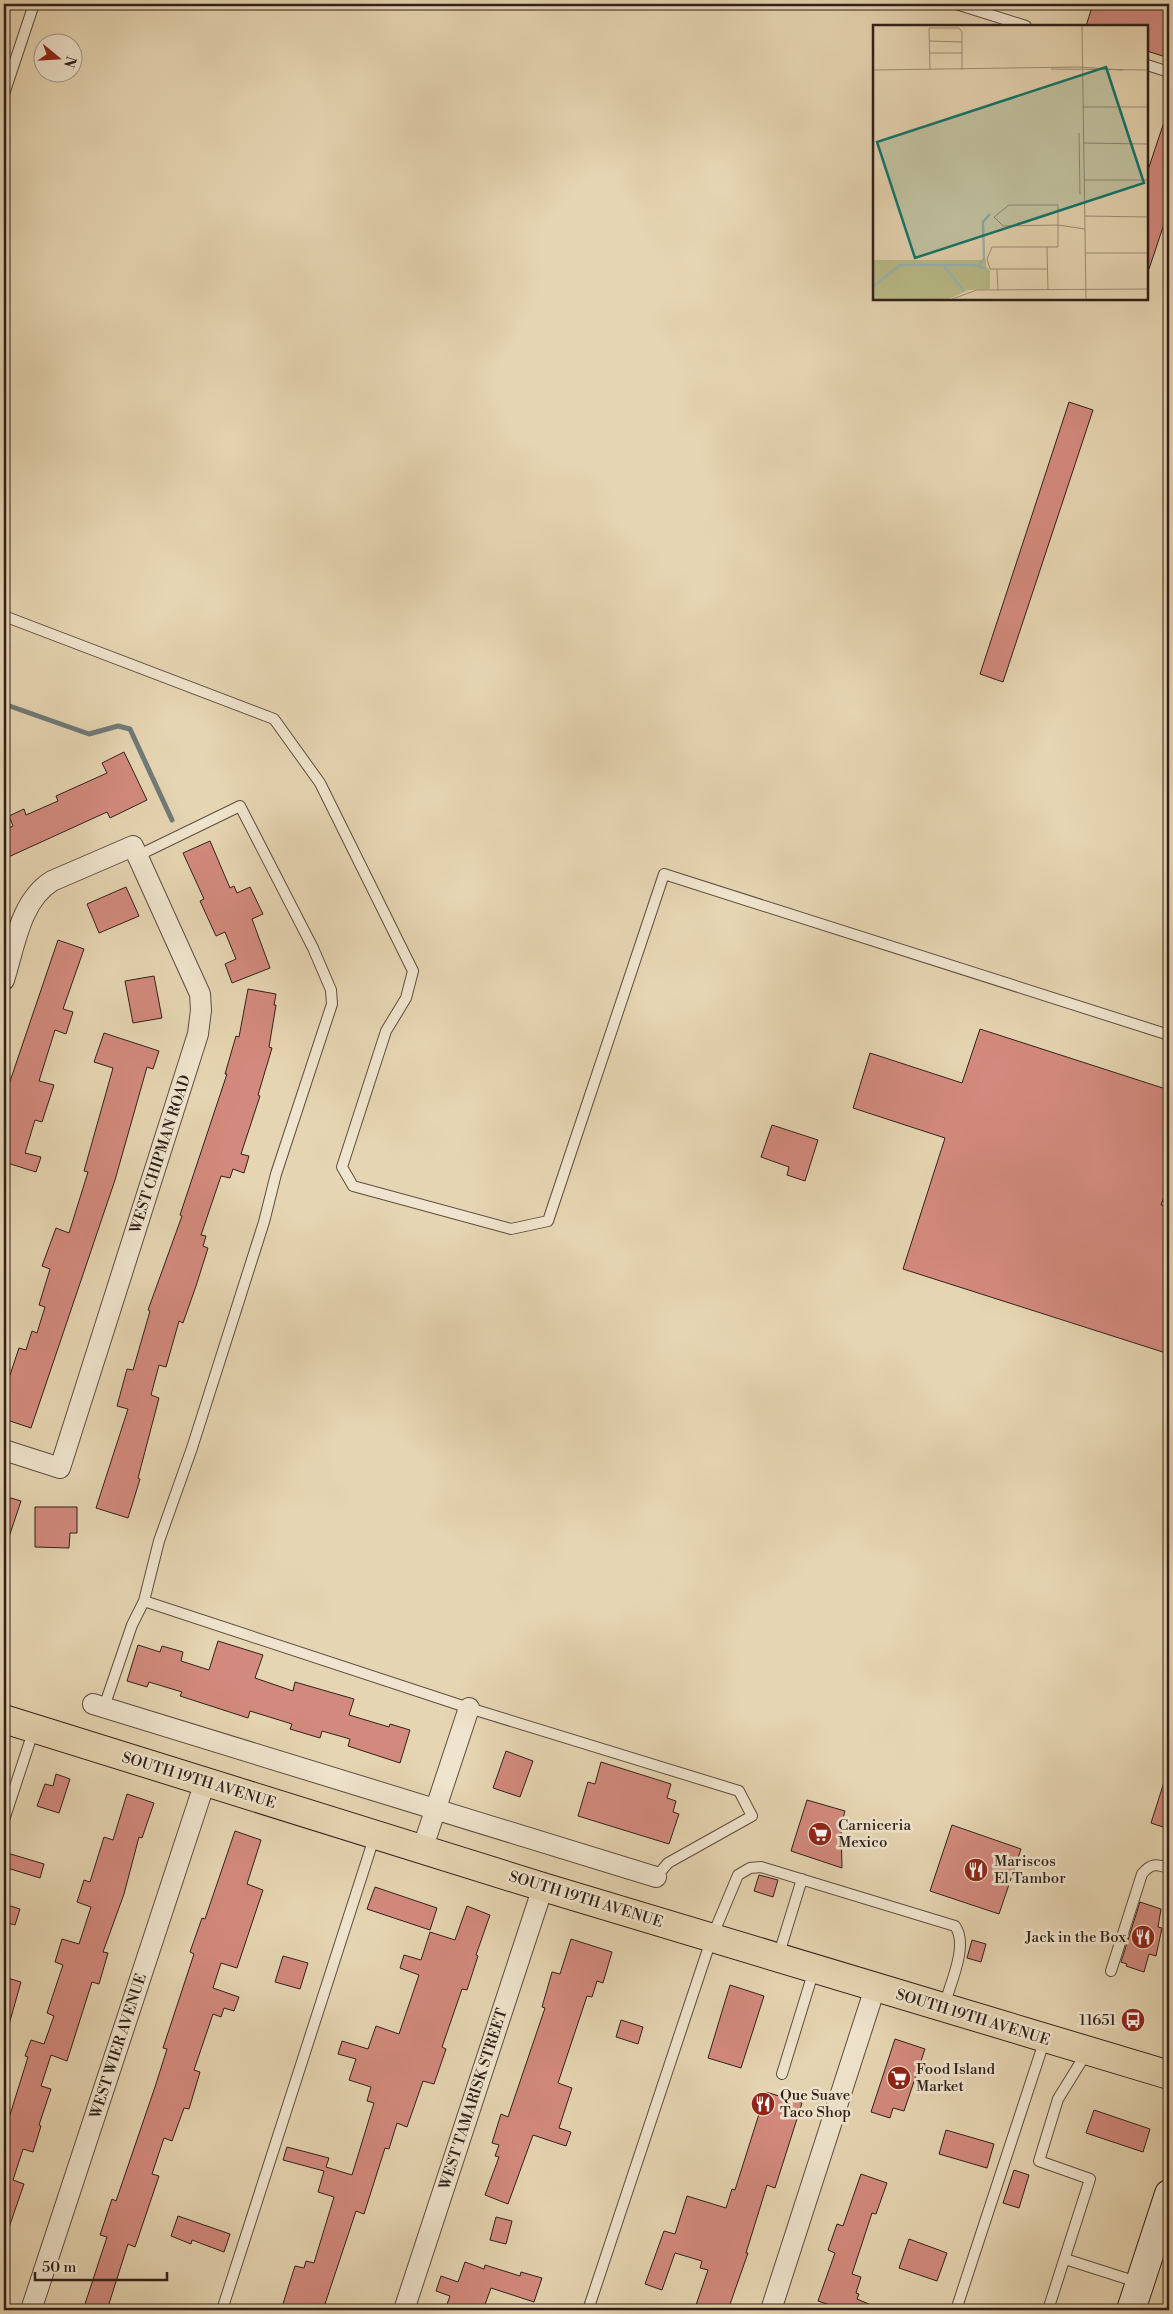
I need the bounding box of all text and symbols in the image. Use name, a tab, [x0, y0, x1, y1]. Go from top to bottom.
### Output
inset map	[873, 25, 1148, 300]
north arrow	[32, 32, 82, 82]
text: N	[59, 54, 80, 70]
street label: WEST CHIPMAN ROAD	[126, 1072, 195, 1237]
street label: SOUTH 19TH AVENUE	[120, 1748, 278, 1813]
place label: Carniceria Mexico	[838, 1816, 911, 1852]
supermarket icon: Carniceria Mexico	[807, 1821, 833, 1847]
place label: Mariscos El Tambor	[994, 1852, 1066, 1888]
restaurant icon: Mariscos El Tambor	[963, 1857, 989, 1883]
street label: SOUTH 19TH AVENUE	[507, 1867, 665, 1932]
restaurant icon: Jack in the Box	[1130, 1924, 1156, 1950]
place label: Jack in the Box	[1024, 1928, 1126, 1947]
street label: WEST WIER AVENUE	[86, 1971, 151, 2122]
street label: SOUTH 19TH AVENUE	[894, 1985, 1052, 2050]
street label: WEST TAMARISK STREET	[435, 2006, 512, 2193]
bus stop icon: 11651	[1120, 2007, 1146, 2033]
place label: 11651	[1079, 2011, 1117, 2030]
place label: Food Island Market	[916, 2060, 995, 2096]
supermarket icon: Food Island Market	[886, 2065, 912, 2091]
place label: Que Suave Taco Shop	[780, 2086, 851, 2122]
restaurant icon: Que Suave Taco Shop	[750, 2091, 776, 2117]
scale bar	[35, 2249, 168, 2281]
text: 50 m	[42, 2258, 76, 2277]

